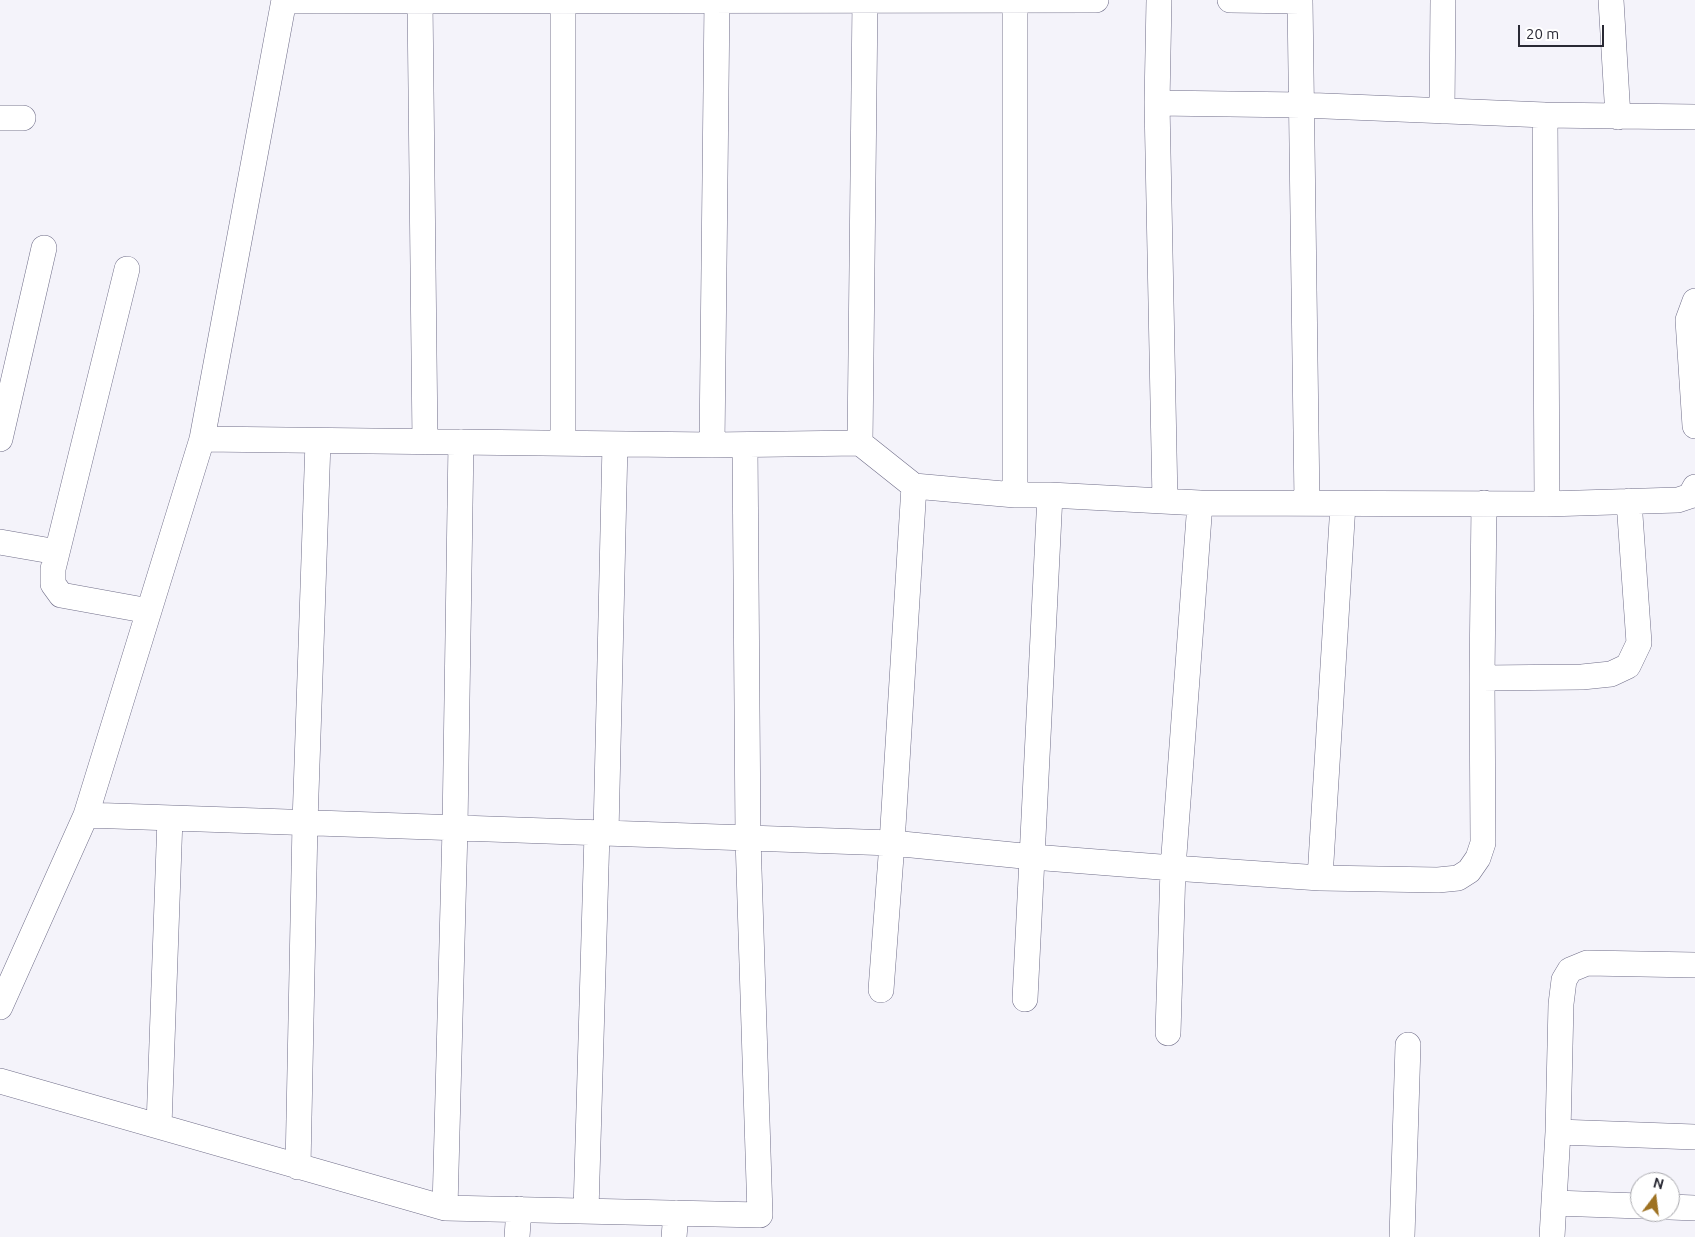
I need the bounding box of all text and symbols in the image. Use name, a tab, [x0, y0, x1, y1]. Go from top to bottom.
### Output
scale bar	[1520, 15, 1606, 47]
text: 20 m	[1526, 25, 1559, 42]
north arrow	[1630, 1172, 1680, 1222]
text: N	[1651, 1174, 1666, 1193]

